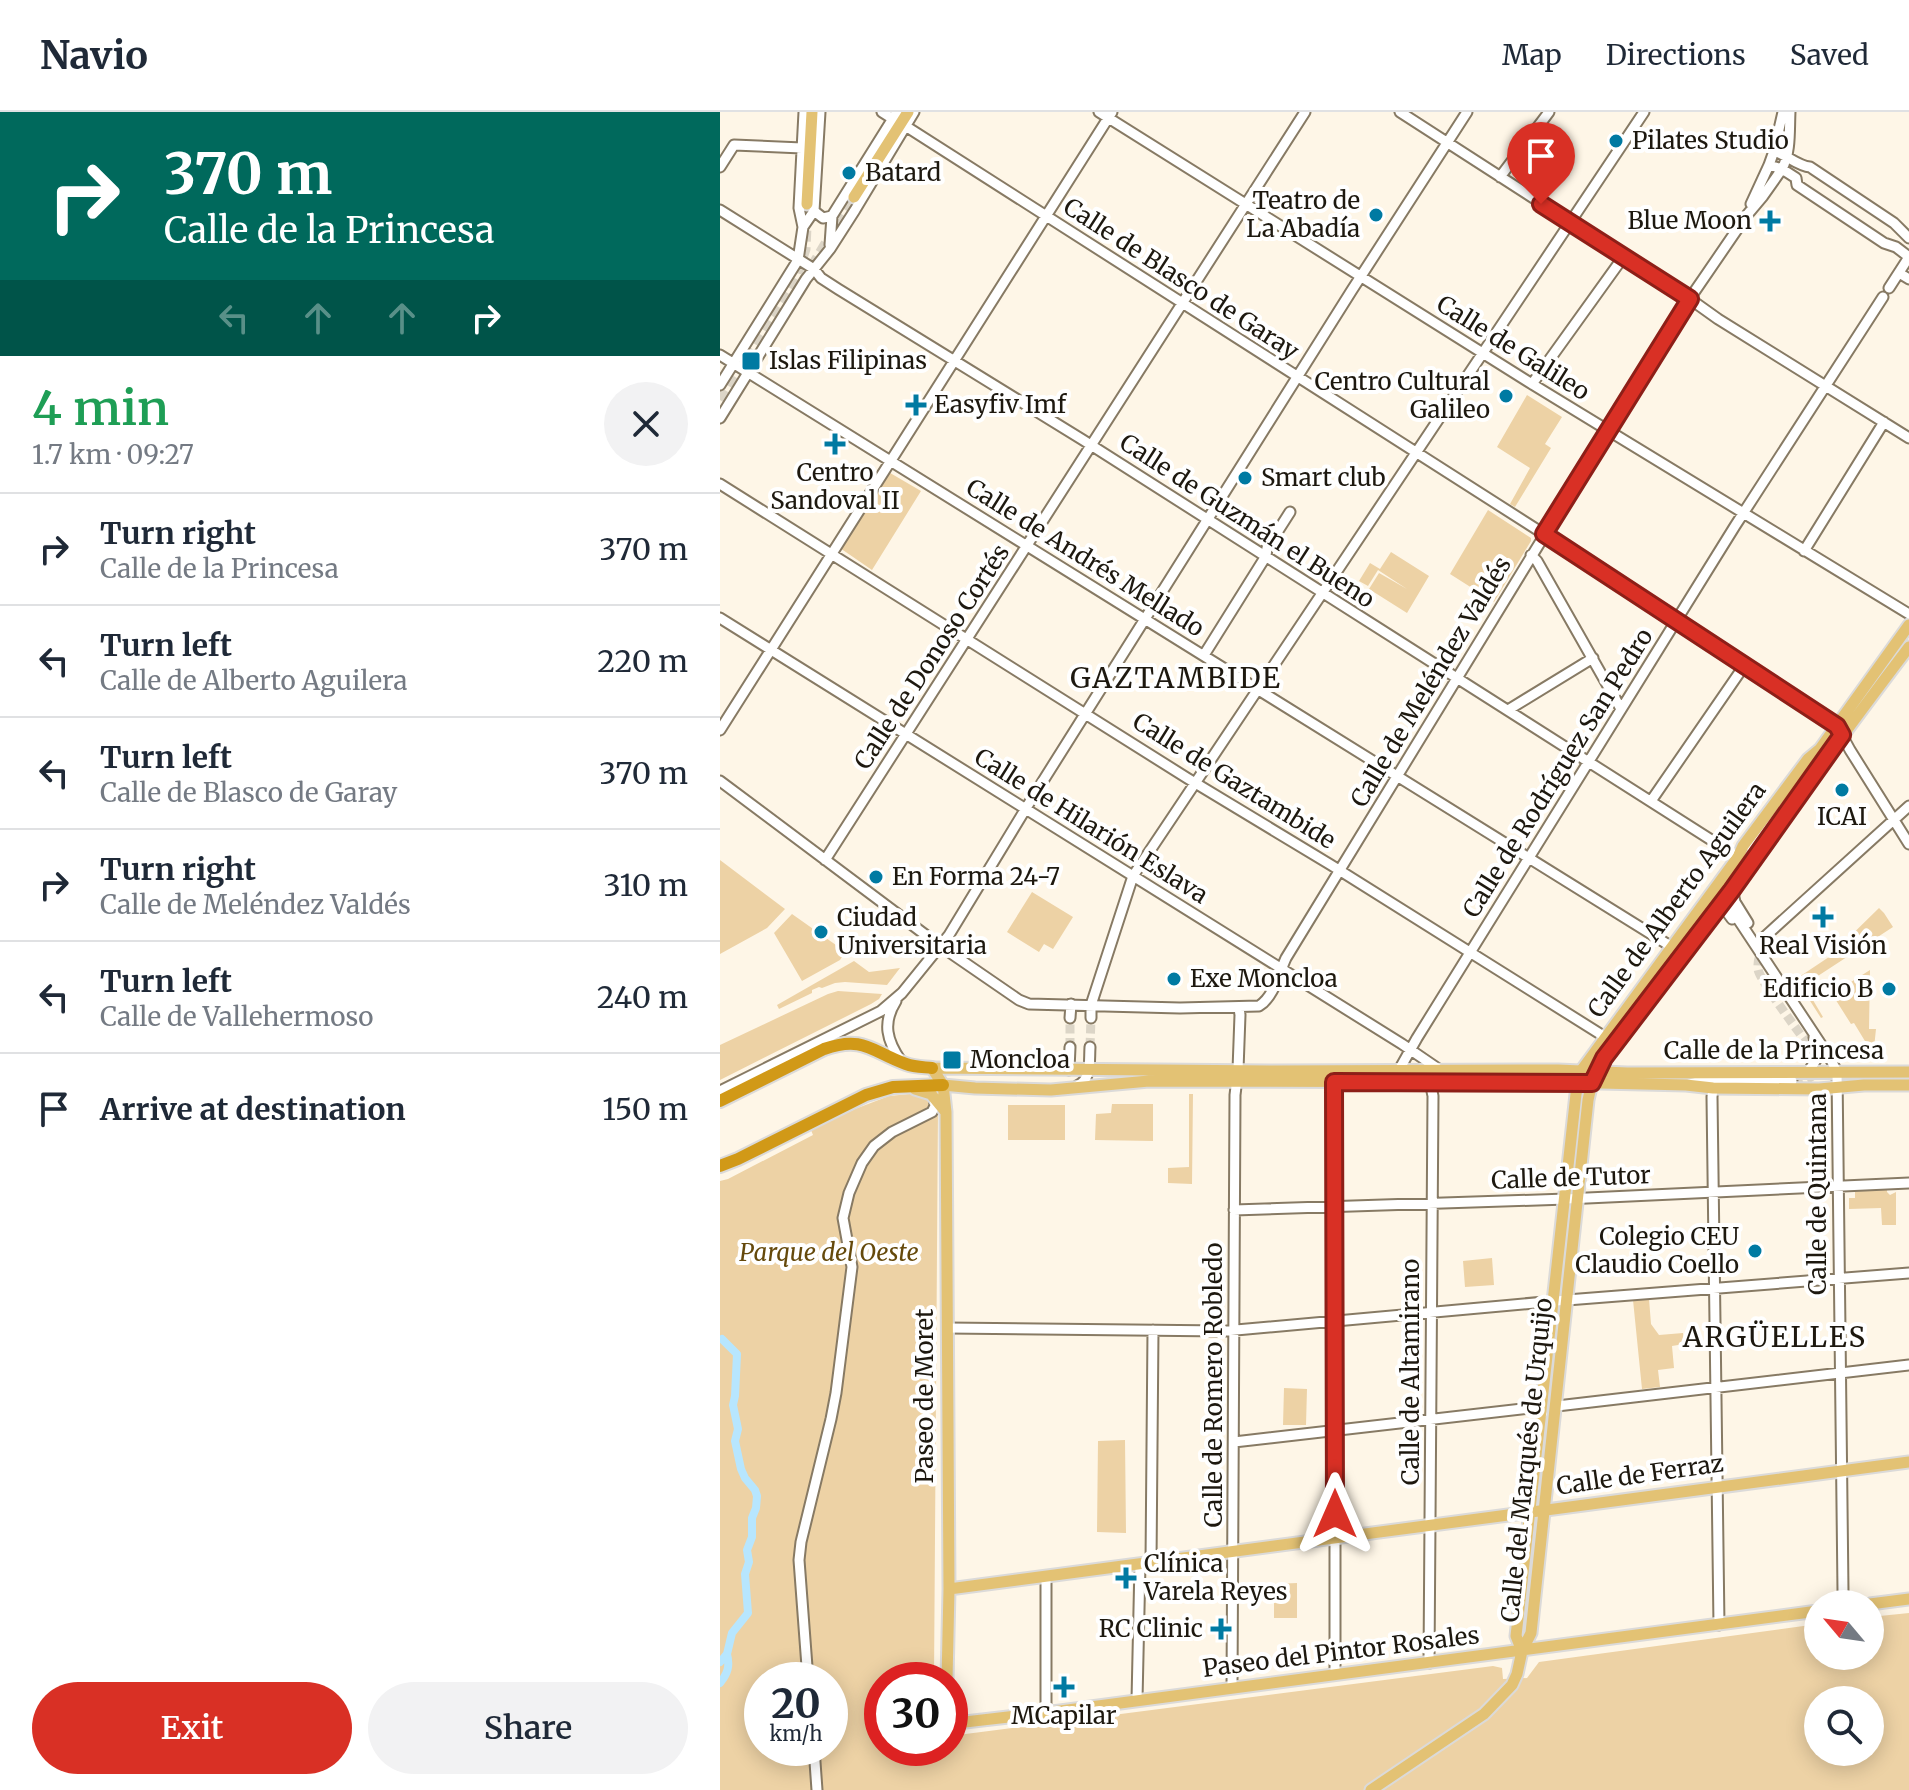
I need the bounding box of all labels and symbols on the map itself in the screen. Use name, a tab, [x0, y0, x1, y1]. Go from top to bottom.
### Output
pin	[1507, 122, 1575, 204]
place label: Pilates Studio	[1632, 125, 1789, 156]
marker: Pilates Studio	[1607, 132, 1625, 150]
place label: Batard	[865, 157, 941, 188]
marker: Batard	[840, 164, 858, 182]
place label: Teatro de La Abadía	[1246, 185, 1360, 244]
street label: Calle de Blasco de Garay	[1058, 191, 1305, 366]
place label: Blue Moon	[1628, 205, 1752, 236]
marker: Teatro de La Abadía	[1367, 206, 1385, 224]
marker: Blue Moon	[1759, 210, 1781, 232]
street label: Calle de Galileo	[1431, 288, 1596, 407]
place label: Islas Filipinas	[769, 345, 927, 376]
marker: Islas Filipinas	[740, 350, 762, 372]
place label: Centro Cultural Galileo	[1315, 366, 1490, 425]
marker: Centro Cultural Galileo	[1497, 387, 1515, 405]
place label: Easyfiv Imf	[934, 389, 1067, 420]
marker: Easyfiv Imf	[905, 394, 927, 416]
street label: Calle de Guzmán el Bueno	[1114, 427, 1381, 615]
marker: Centro Sandoval II	[824, 433, 846, 455]
place label: Centro Sandoval II	[770, 457, 900, 516]
place label: Smart club	[1261, 462, 1386, 493]
marker: Smart club	[1236, 469, 1254, 487]
street label: Calle de Andrés Mellado	[960, 472, 1210, 644]
street label: Calle de Donoso Cortés	[847, 538, 1016, 775]
street label: Calle de Meléndez Valdés	[1343, 551, 1518, 813]
street label: Calle de Rodríguez San Pedro	[1456, 622, 1660, 923]
district label: GAZTAMBIDE	[1070, 660, 1282, 696]
street label: Calle de Gaztambide	[1127, 706, 1341, 856]
street label: Calle de Hilarión Eslava	[969, 741, 1214, 910]
street label: Calle de Alberto Aguilera	[1581, 776, 1773, 1024]
marker: ICAI	[1833, 781, 1851, 799]
place label: ICAI	[1817, 801, 1867, 832]
place label: En Forma 24-7	[892, 861, 1060, 892]
marker: En Forma 24-7	[867, 868, 885, 886]
place label: Ciudad Universitaria	[837, 902, 987, 961]
marker: Real Visión	[1812, 906, 1834, 928]
marker: Ciudad Universitaria	[812, 923, 830, 941]
place label: Real Visión	[1759, 930, 1887, 961]
place label: Exe Moncloa	[1190, 963, 1338, 994]
marker: Exe Moncloa	[1165, 970, 1183, 988]
place label: Edificio B	[1763, 973, 1873, 1004]
marker: Edificio B	[1880, 980, 1898, 998]
street label: Calle de la Princesa	[1664, 1035, 1884, 1066]
place label: Moncloa	[970, 1044, 1070, 1075]
marker: Moncloa	[941, 1049, 963, 1071]
street label: Calle de Quintana	[1802, 1093, 1833, 1295]
street label: Calle de Tutor	[1491, 1159, 1652, 1196]
place label: Colegio CEU Claudio Coello	[1575, 1221, 1739, 1280]
park label: Parque del Oeste	[739, 1237, 919, 1268]
marker: Colegio CEU Claudio Coello	[1746, 1242, 1764, 1260]
street label: Calle de Romero Robledo	[1198, 1243, 1229, 1527]
street label: Calle de Altamirano	[1395, 1259, 1426, 1485]
street label: Calle del Marqués de Urquijo	[1494, 1296, 1559, 1624]
street label: Paseo de Moret	[909, 1308, 940, 1483]
district label: ARGÜELLES	[1682, 1319, 1867, 1355]
street label: Calle de Ferraz	[1554, 1447, 1726, 1502]
position arrow	[1293, 1472, 1377, 1556]
place label: Clínica Varela Reyes	[1143, 1548, 1288, 1607]
marker: Clínica Varela Reyes	[1115, 1567, 1137, 1589]
north arrow	[1804, 1590, 1884, 1670]
place label: RC Clinic	[1099, 1613, 1203, 1644]
marker: RC Clinic	[1210, 1618, 1232, 1640]
street label: Paseo del Pintor Rosales	[1201, 1619, 1481, 1684]
speed limit sign: 30	[864, 1662, 968, 1766]
marker: MCapilar	[1053, 1676, 1075, 1698]
place label: MCapilar	[1011, 1700, 1117, 1731]

